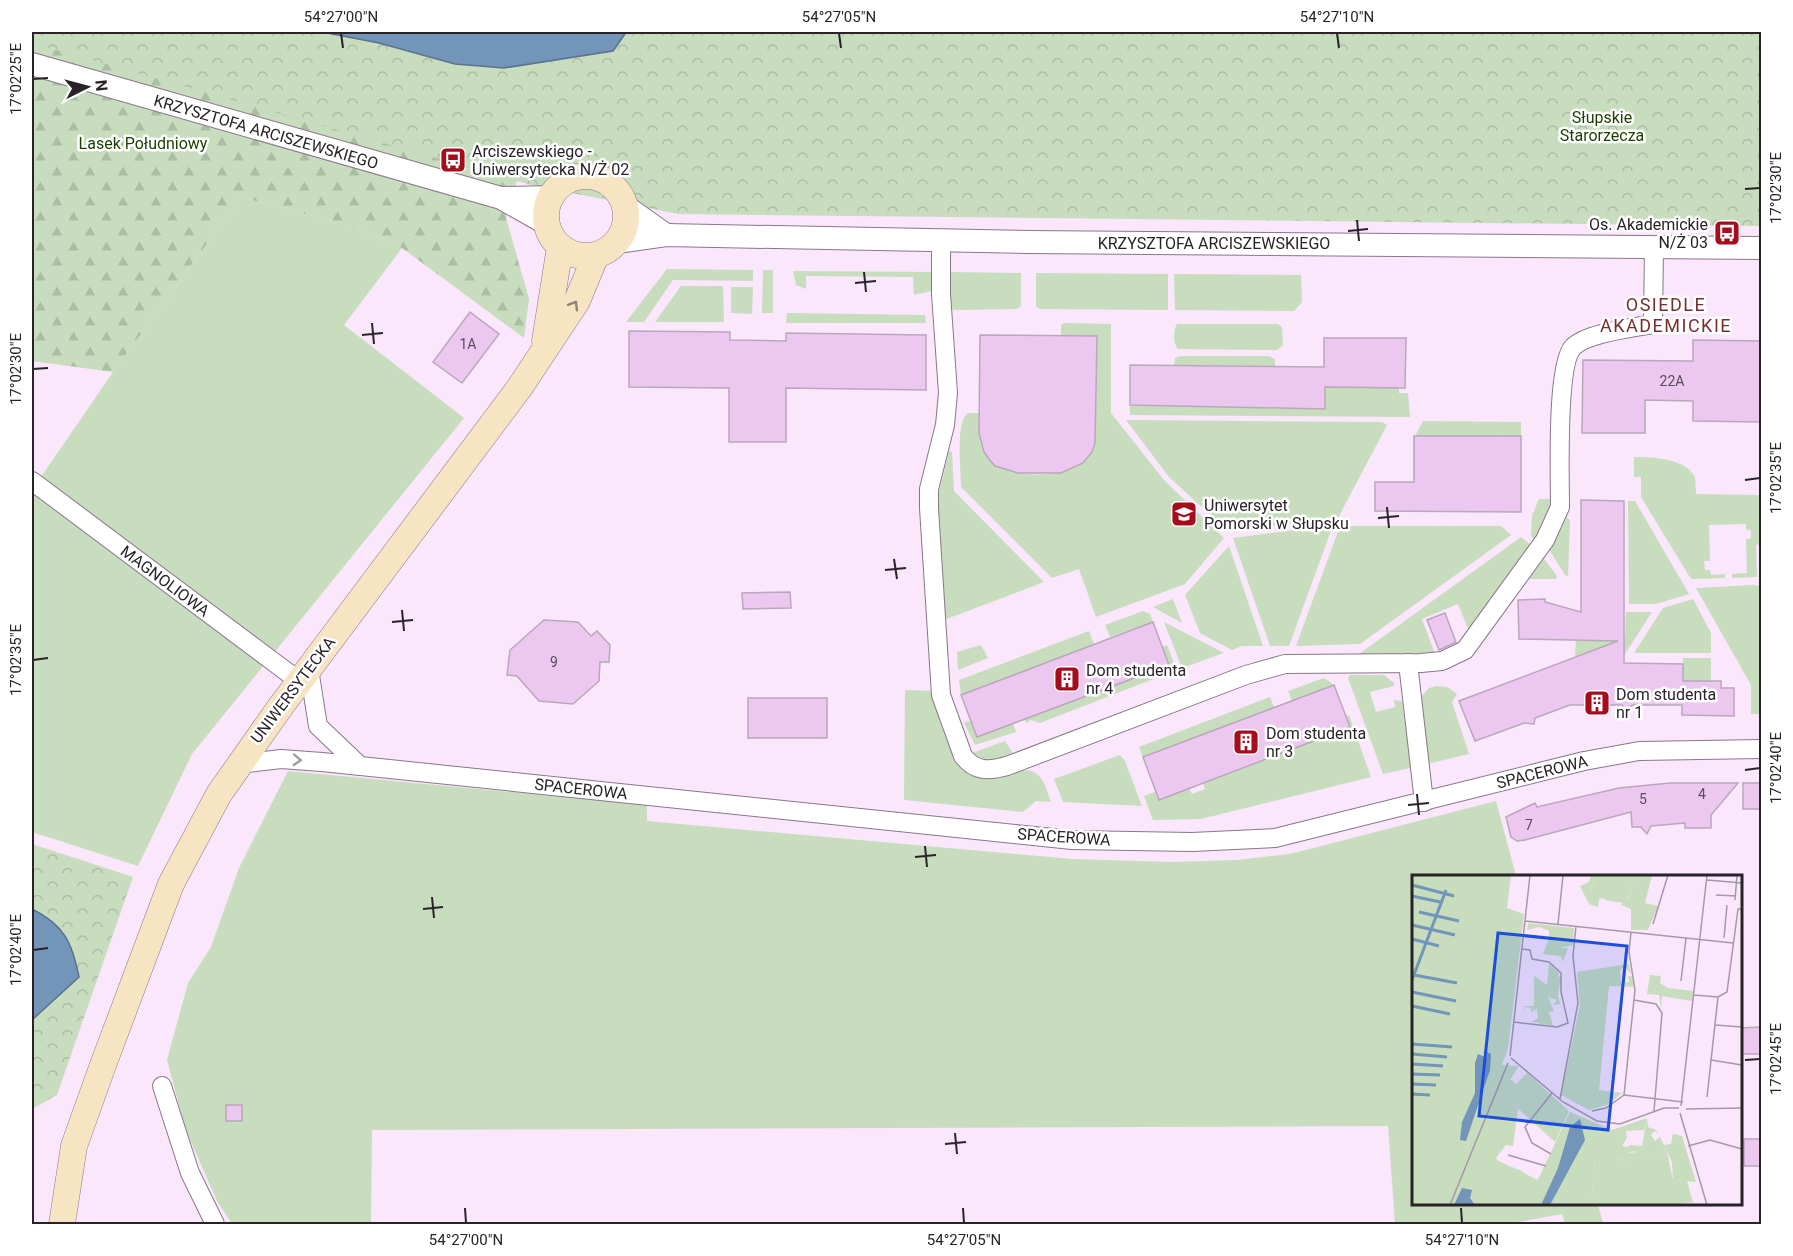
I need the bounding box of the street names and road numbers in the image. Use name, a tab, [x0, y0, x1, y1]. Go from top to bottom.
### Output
street label: KRZYSZTOFA ARCISZEWSKIEGO	[152, 91, 380, 173]
street label: KRZYSZTOFA ARCISZEWSKIEGO	[1098, 234, 1330, 253]
street label: MAGNOLIOWA	[117, 541, 214, 621]
street label: UNIWERSYTECKA	[247, 633, 339, 747]
street label: SPACEROWA	[1494, 751, 1590, 793]
street label: SPACEROWA	[533, 775, 629, 803]
street label: SPACEROWA	[1017, 824, 1112, 850]

